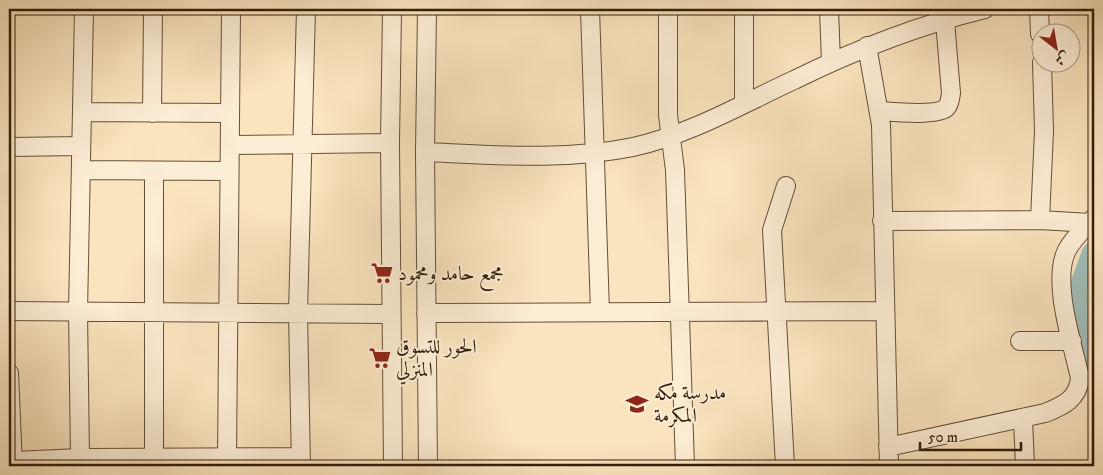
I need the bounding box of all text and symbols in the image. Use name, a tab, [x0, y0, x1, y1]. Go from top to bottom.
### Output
north arrow	[1030, 22, 1080, 72]
text: ش	[1051, 47, 1073, 70]
supermarket icon: مجمع حامد ومحمود	[369, 260, 395, 286]
place label: مجمع حامد ومحمود	[398, 262, 503, 291]
place label: الحور للتسوق المنزلي	[396, 335, 477, 385]
supermarket icon: الحور للتسوق المنزلي	[367, 345, 393, 371]
place label: مدرسة مكه المكرمة	[654, 381, 726, 429]
school or university icon: مدرسة مكه المكرمة	[624, 391, 650, 417]
scale bar	[920, 420, 1022, 452]
text: 50 m	[928, 428, 958, 447]

